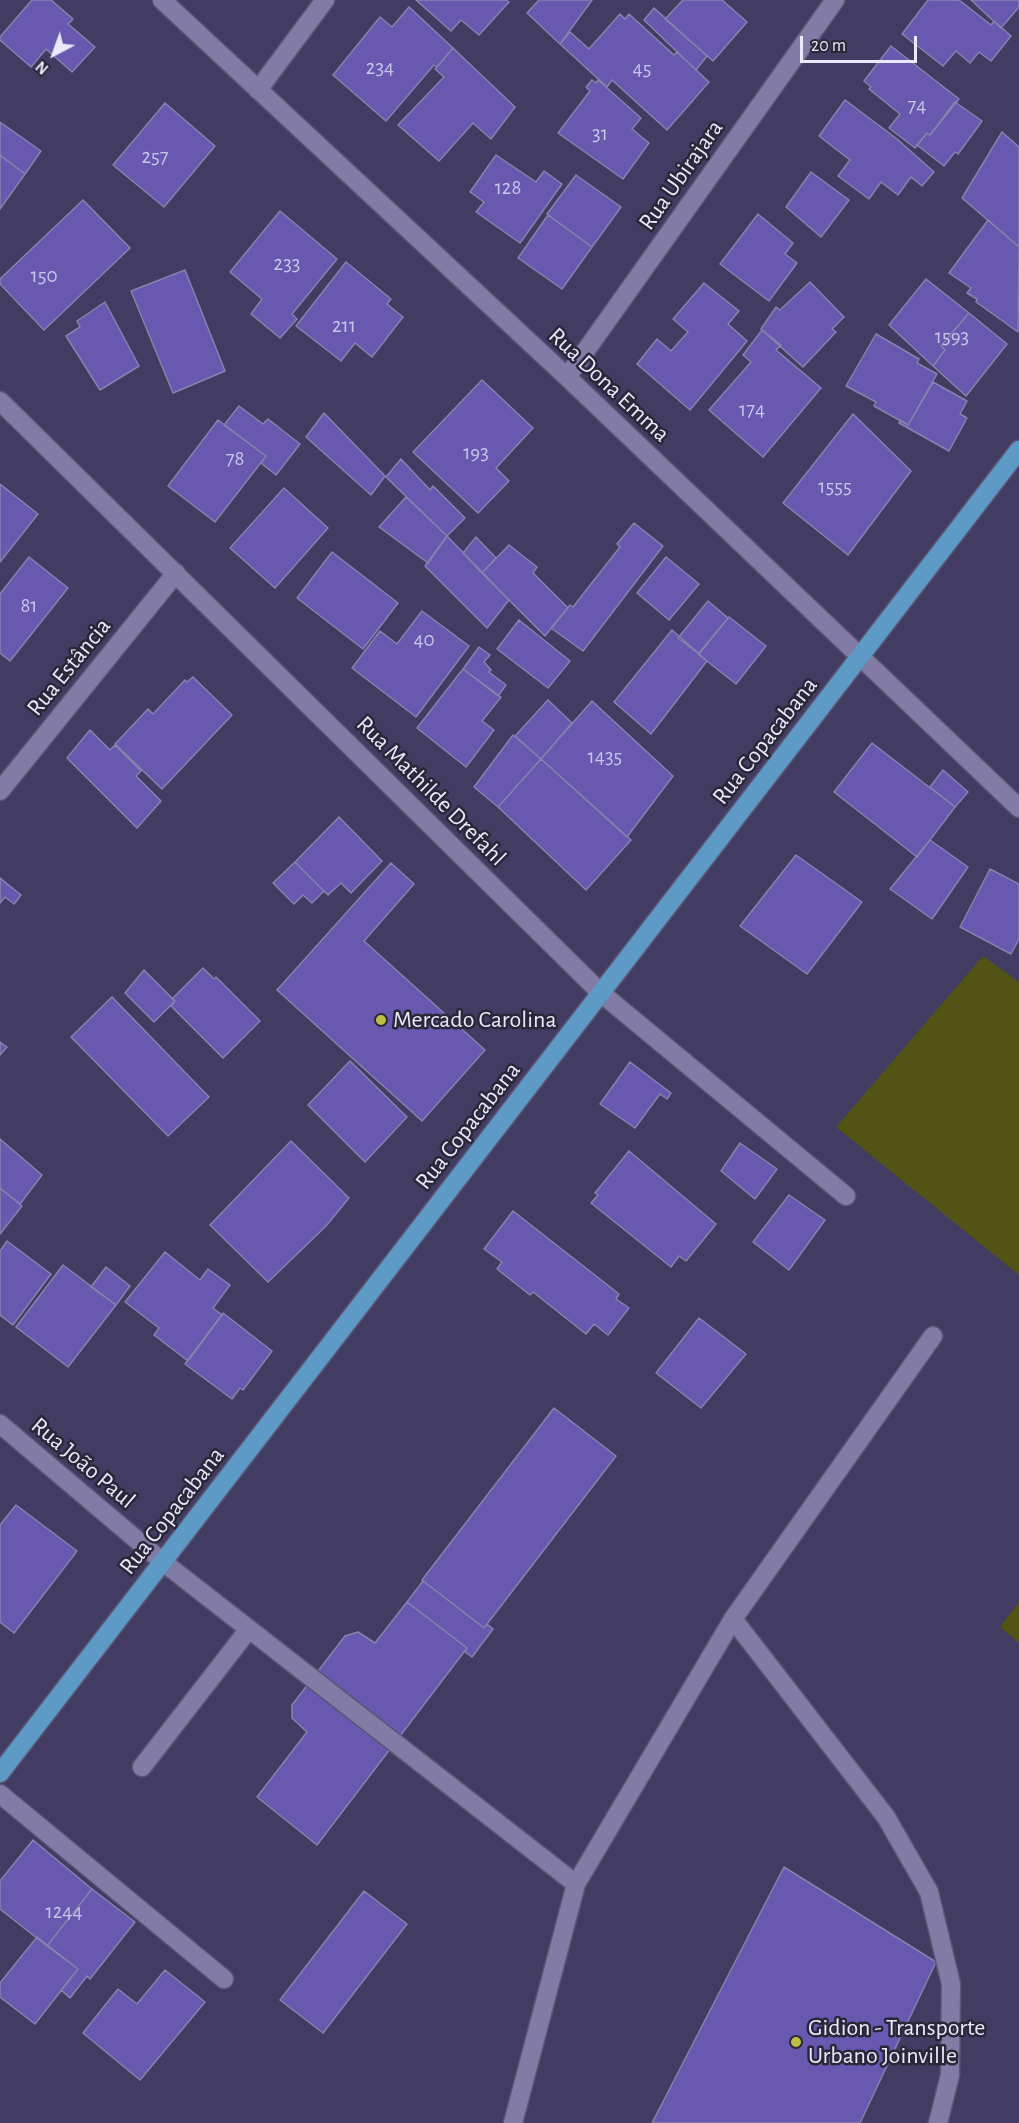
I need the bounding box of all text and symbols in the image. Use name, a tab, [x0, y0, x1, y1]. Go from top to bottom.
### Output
north arrow	[24, 24, 84, 84]
scale bar	[803, 24, 920, 62]
text: 20 m	[811, 37, 846, 55]
house number: 234	[366, 55, 394, 81]
house number: 45	[633, 56, 651, 82]
text: N	[33, 58, 52, 77]
house number: 74	[908, 93, 926, 119]
street label: Rua Ubirajara	[633, 114, 729, 236]
house number: 31	[592, 121, 608, 147]
house number: 257	[141, 144, 169, 170]
house number: 128	[495, 175, 521, 201]
house number: 233	[274, 251, 300, 277]
house number: 150	[30, 263, 58, 289]
house number: 211	[332, 313, 356, 339]
street label: Rua Dona Emma	[542, 322, 676, 448]
house number: 1593	[935, 324, 969, 350]
house number: 174	[739, 397, 765, 423]
house number: 193	[463, 440, 489, 466]
house number: 78	[226, 446, 244, 472]
house number: 1555	[818, 474, 852, 500]
house number: 81	[20, 593, 38, 619]
street label: Rua Estância	[21, 612, 117, 722]
house number: 40	[413, 627, 435, 653]
street label: Rua Copacabana	[706, 671, 824, 811]
street label: Rua Mathilde Drefahl	[350, 710, 512, 872]
house number: 1435	[588, 744, 622, 770]
place label: Mercado Carolina	[393, 1006, 557, 1034]
marker: Mercado Carolina	[374, 1013, 388, 1027]
street label: Rua Copacabana	[409, 1056, 527, 1196]
street label: Rua João Paul	[25, 1411, 141, 1515]
street label: Rua Copacabana	[113, 1441, 231, 1581]
house number: 1244	[46, 1899, 82, 1925]
place label: Gidion - Transporte Urbano Joinville	[808, 2014, 985, 2070]
marker: Gidion - Transporte Urbano Joinville	[789, 2035, 803, 2049]

